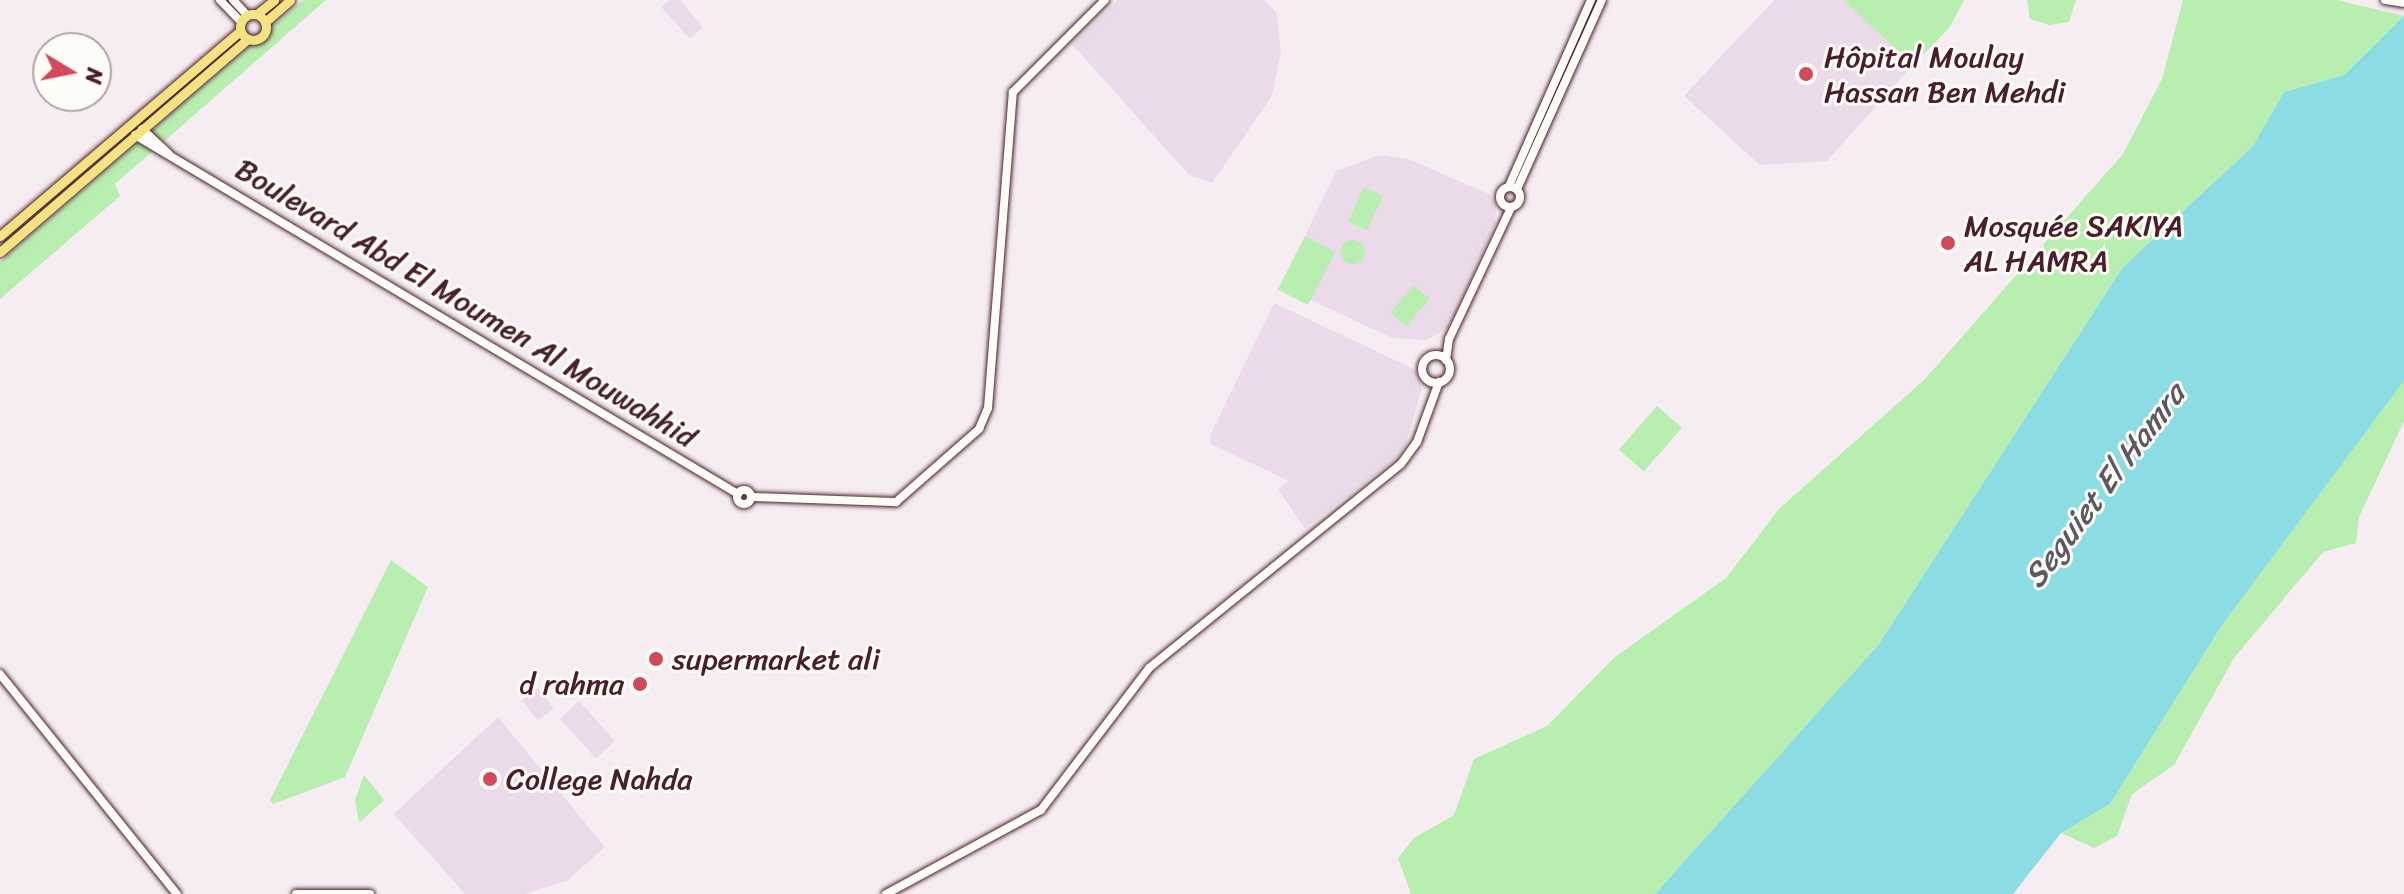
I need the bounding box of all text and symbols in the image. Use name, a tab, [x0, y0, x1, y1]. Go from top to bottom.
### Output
north arrow	[32, 32, 112, 112]
place label: Hôpital Moulay Hassan Ben Mehdi	[1824, 39, 2065, 110]
marker: Hôpital Moulay Hassan Ben Mehdi	[1795, 63, 1817, 85]
text: N	[74, 65, 115, 87]
street label: Boulevard Abd El Moumen Al Mouwahhid	[229, 151, 703, 455]
place label: Mosquée SAKIYA AL HAMRA	[1964, 208, 2183, 278]
marker: Mosquée SAKIYA AL HAMRA	[1939, 234, 1957, 252]
water label: Seguiet El Hamra	[2016, 377, 2194, 595]
place label: supermarket ali	[672, 641, 880, 677]
marker: supermarket ali	[647, 650, 665, 668]
place label: d rahma	[519, 666, 624, 702]
marker: d rahma	[631, 675, 649, 693]
place label: College Nahda	[506, 761, 692, 797]
marker: College Nahda	[481, 770, 499, 788]

